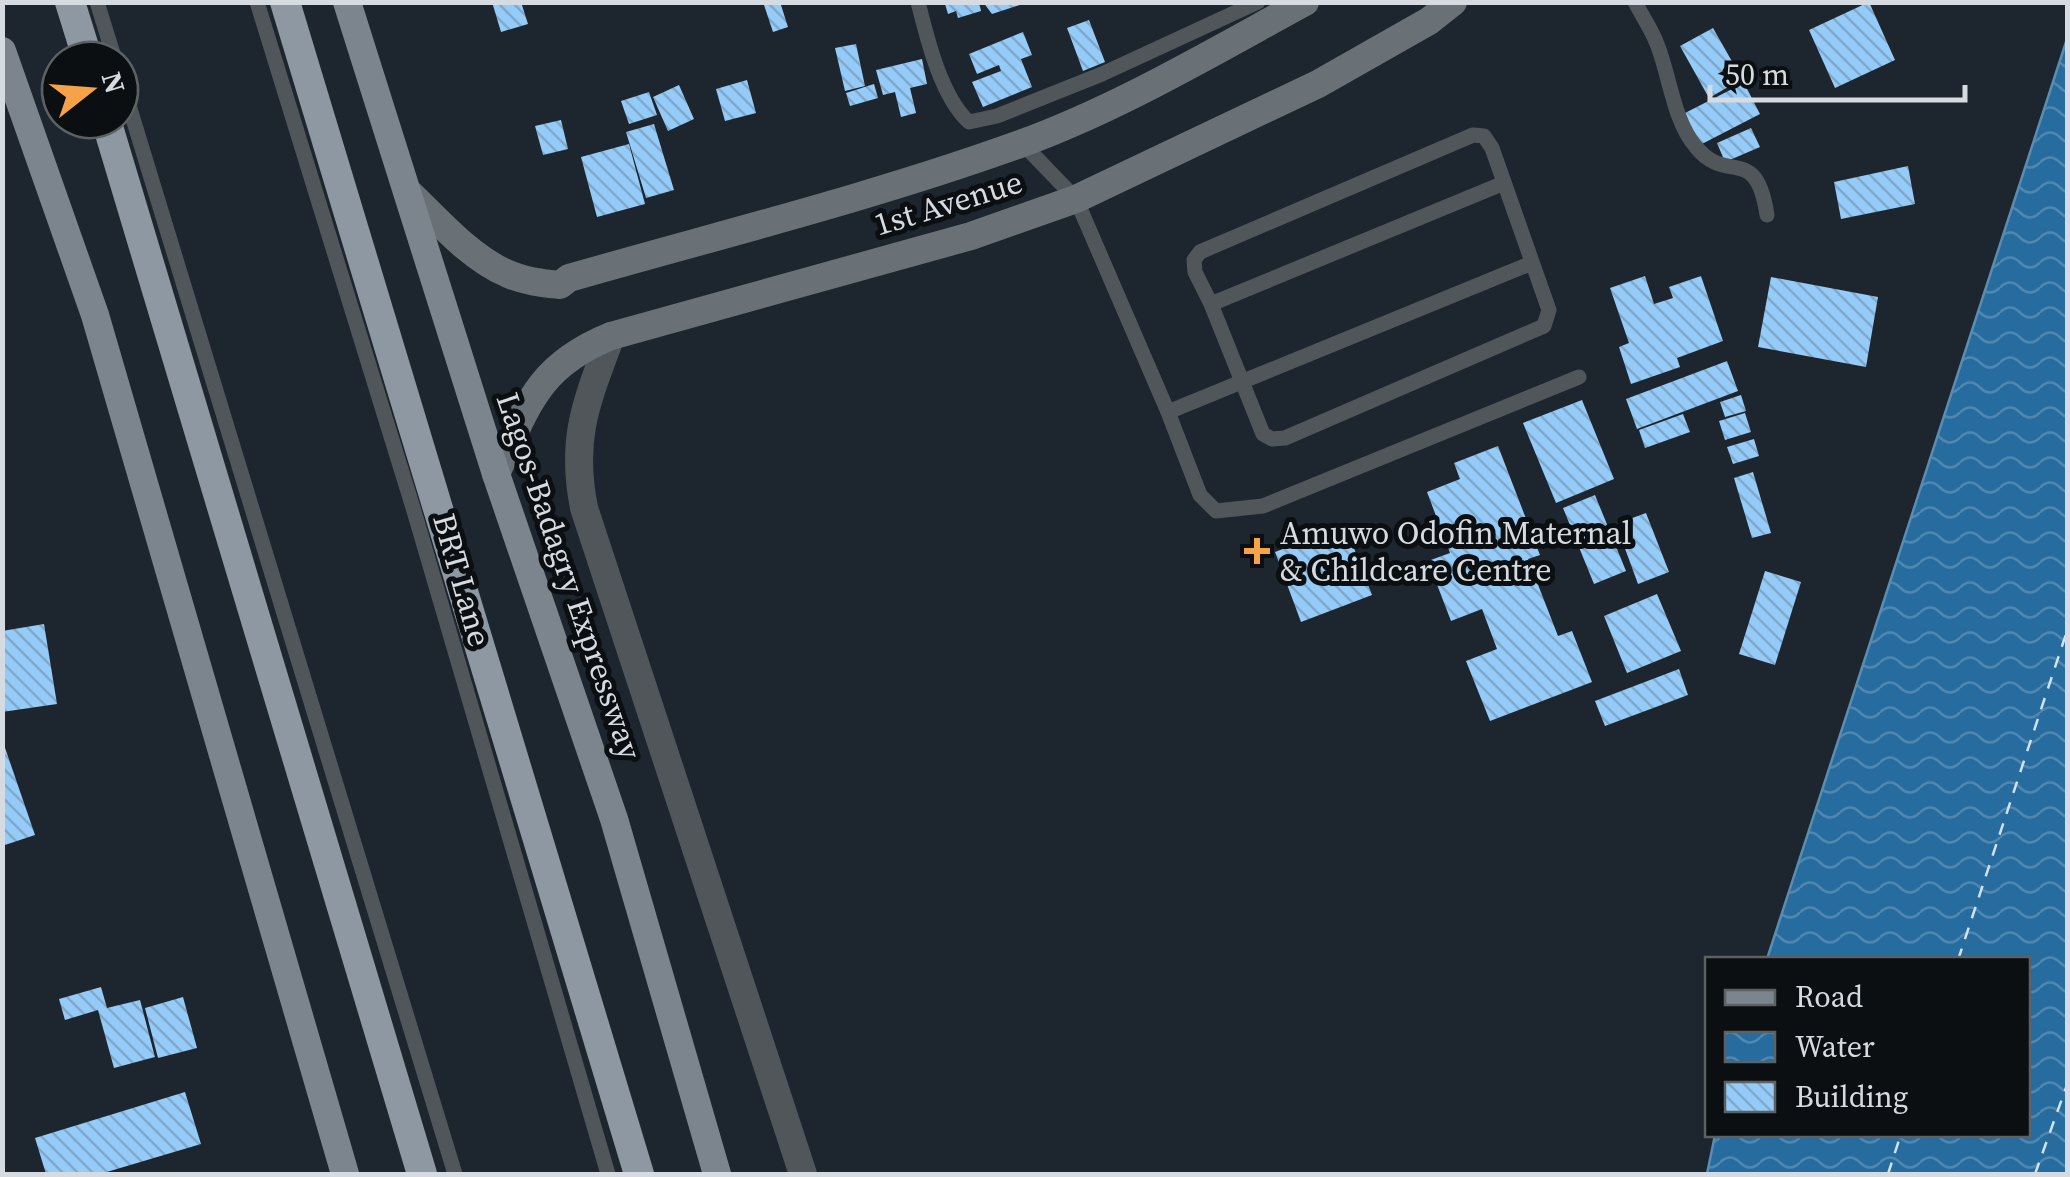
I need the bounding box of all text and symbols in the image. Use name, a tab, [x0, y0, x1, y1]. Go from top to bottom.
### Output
north arrow	[40, 40, 140, 140]
scale bar	[1710, 40, 1965, 102]
text: 50 m	[1725, 54, 1789, 95]
text: N	[93, 67, 135, 98]
street label: 1st Avenue	[869, 160, 1027, 246]
street label: Lagos-Badagry Expressway	[486, 387, 653, 766]
street label: BRT Lane	[422, 508, 502, 652]
place label: Amuwo Odofin Maternal & Childcare Centre	[1280, 511, 1631, 592]
marker: Amuwo Odofin Maternal & Childcare Centre	[1244, 538, 1270, 564]
legend	[1705, 957, 2030, 1137]
text: Road	[1795, 976, 1863, 1017]
text: Water	[1795, 1026, 1875, 1067]
text: Building	[1795, 1076, 1908, 1117]

